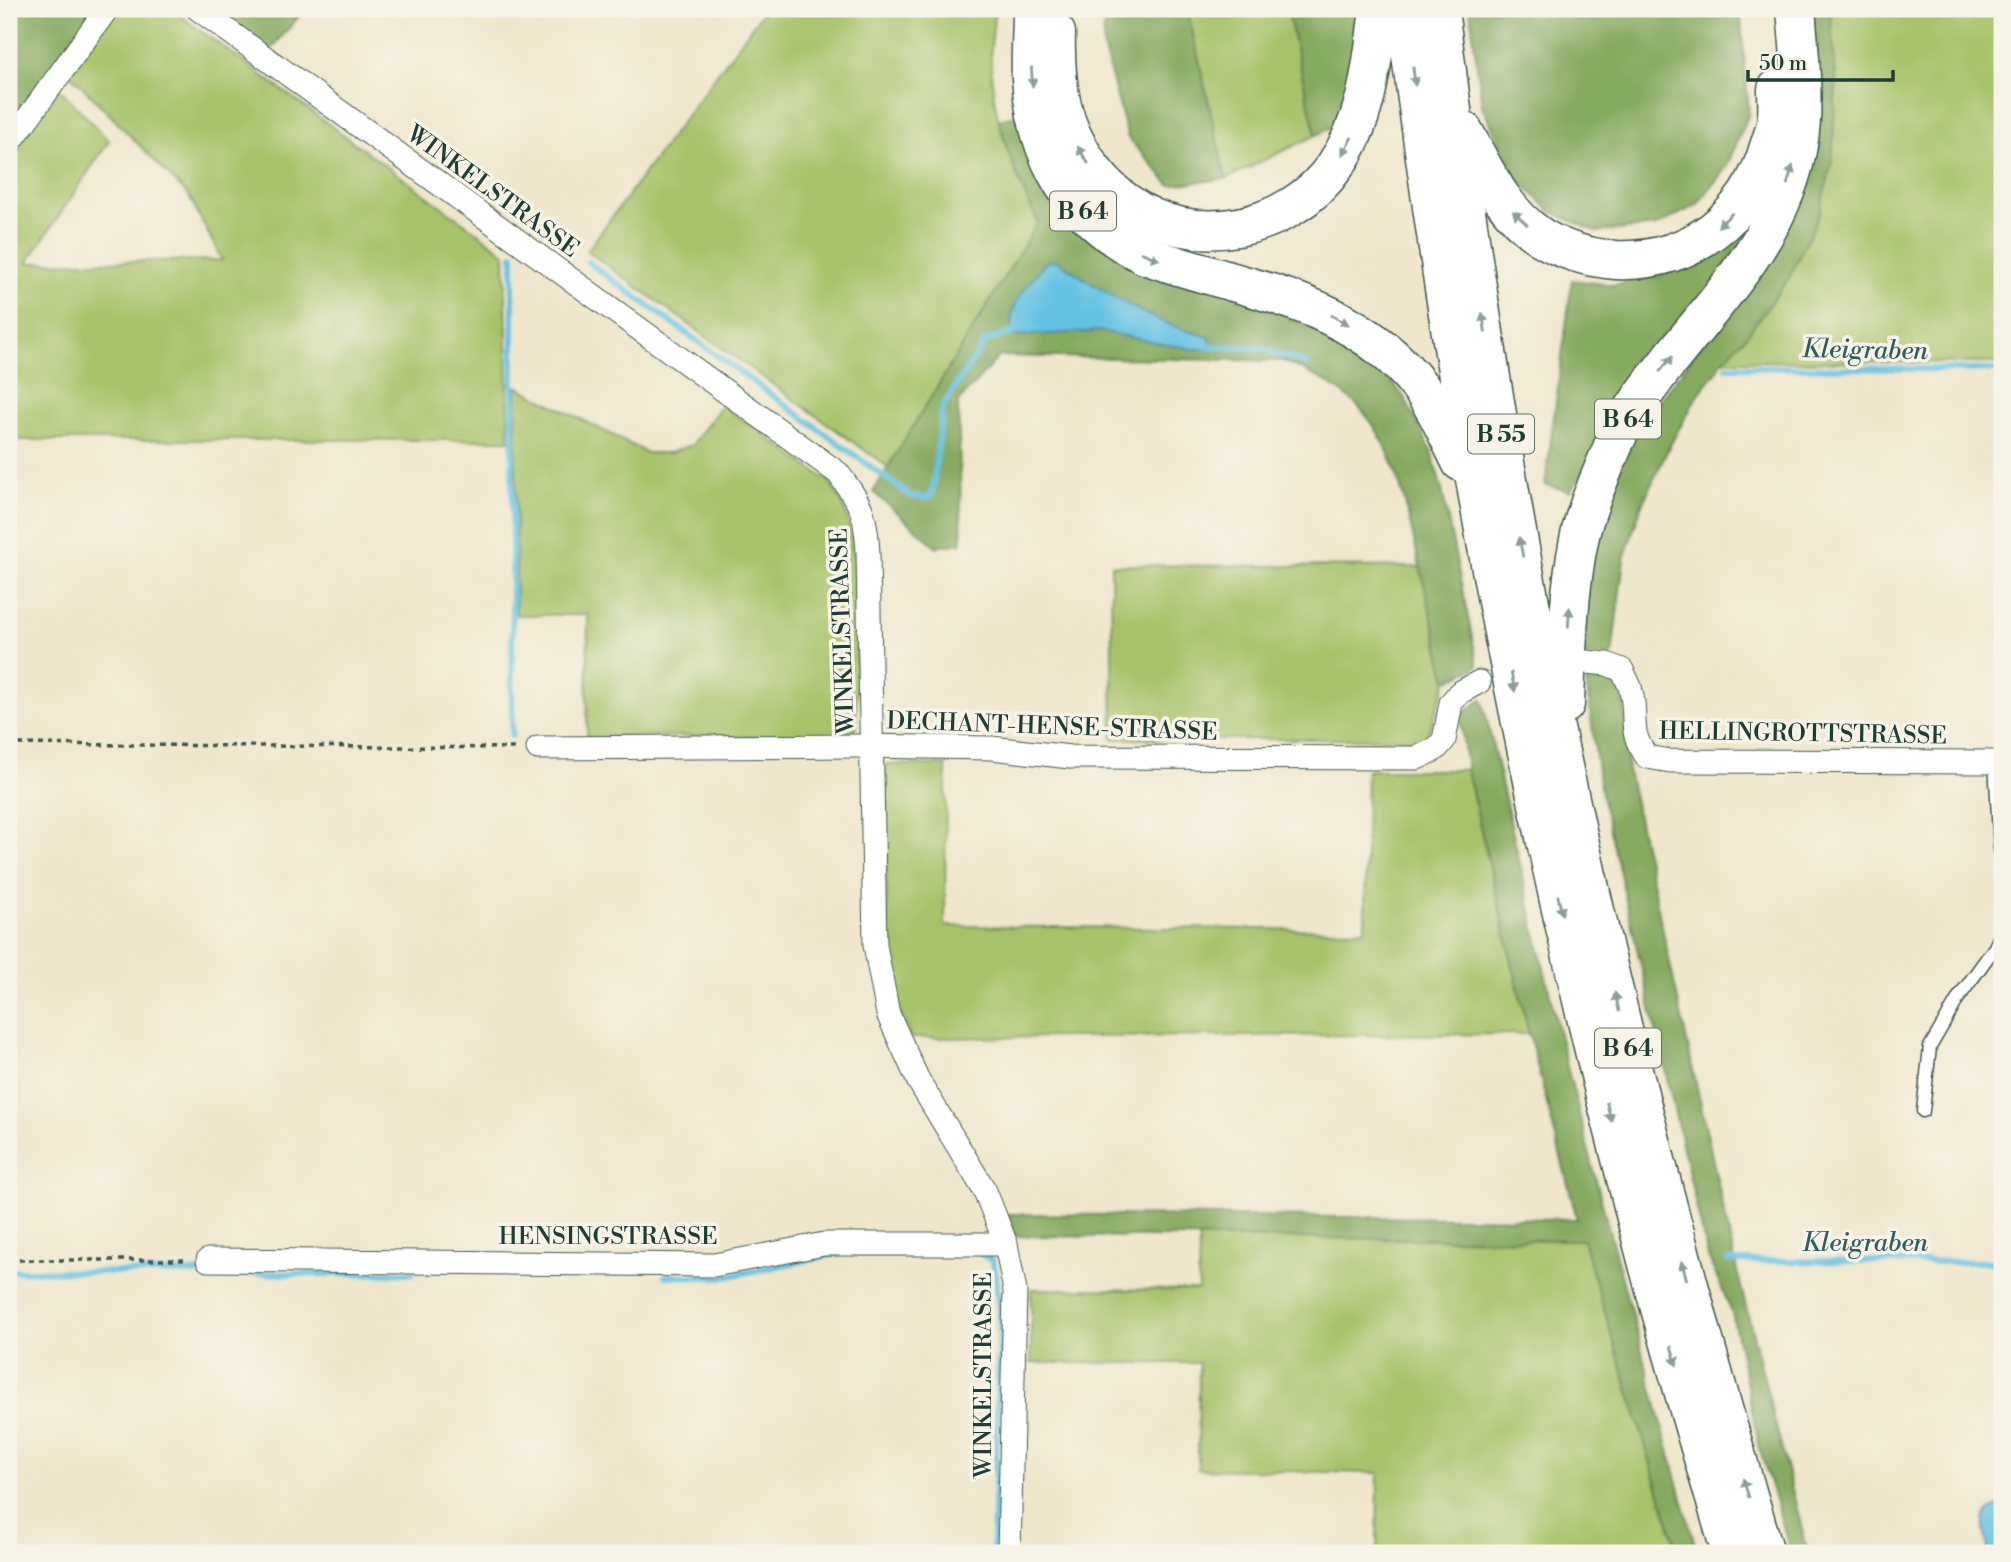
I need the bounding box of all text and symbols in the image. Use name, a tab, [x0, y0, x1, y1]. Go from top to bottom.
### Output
scale bar	[1748, 38, 1894, 82]
text: 50 m	[1759, 51, 1807, 77]
one-way arrow	[1026, 66, 1037, 88]
one-way arrow	[1408, 66, 1419, 88]
street label: WINKELSTRASSE	[399, 119, 585, 265]
one-way arrow	[1341, 136, 1353, 155]
one-way arrow	[1077, 145, 1089, 164]
one-way arrow	[1785, 164, 1795, 185]
road number: B 64	[1050, 192, 1116, 230]
one-way arrow	[1511, 210, 1529, 226]
one-way arrow	[1717, 212, 1734, 228]
one-way arrow	[1139, 251, 1160, 262]
one-way arrow	[1478, 312, 1489, 334]
one-way arrow	[1330, 314, 1350, 326]
water label: Kleigraben	[1802, 333, 1929, 367]
one-way arrow	[1659, 355, 1674, 373]
road number: B 64	[1595, 400, 1661, 438]
road number: B 55	[1468, 414, 1534, 454]
street label: WINKELSTRASSE	[824, 527, 862, 735]
one-way arrow	[1515, 536, 1526, 558]
one-way arrow	[1564, 606, 1575, 628]
one-way arrow	[1507, 671, 1518, 693]
street label: DECHANT-HENSE-STRASSE	[886, 706, 1218, 748]
street label: HELLINGROTTSTRASSE	[1659, 716, 1947, 752]
one-way arrow	[1554, 894, 1565, 916]
one-way arrow	[1611, 991, 1622, 1013]
road number: B 64	[1595, 1028, 1661, 1068]
one-way arrow	[1604, 1101, 1615, 1123]
street label: HENSINGSTRASSE	[498, 1222, 718, 1252]
water label: Kleigraben	[1802, 1227, 1929, 1259]
one-way arrow	[1678, 1259, 1689, 1281]
street label: WINKELSTRASSE	[969, 1272, 999, 1479]
one-way arrow	[1669, 1346, 1679, 1367]
one-way arrow	[1740, 1477, 1750, 1498]

